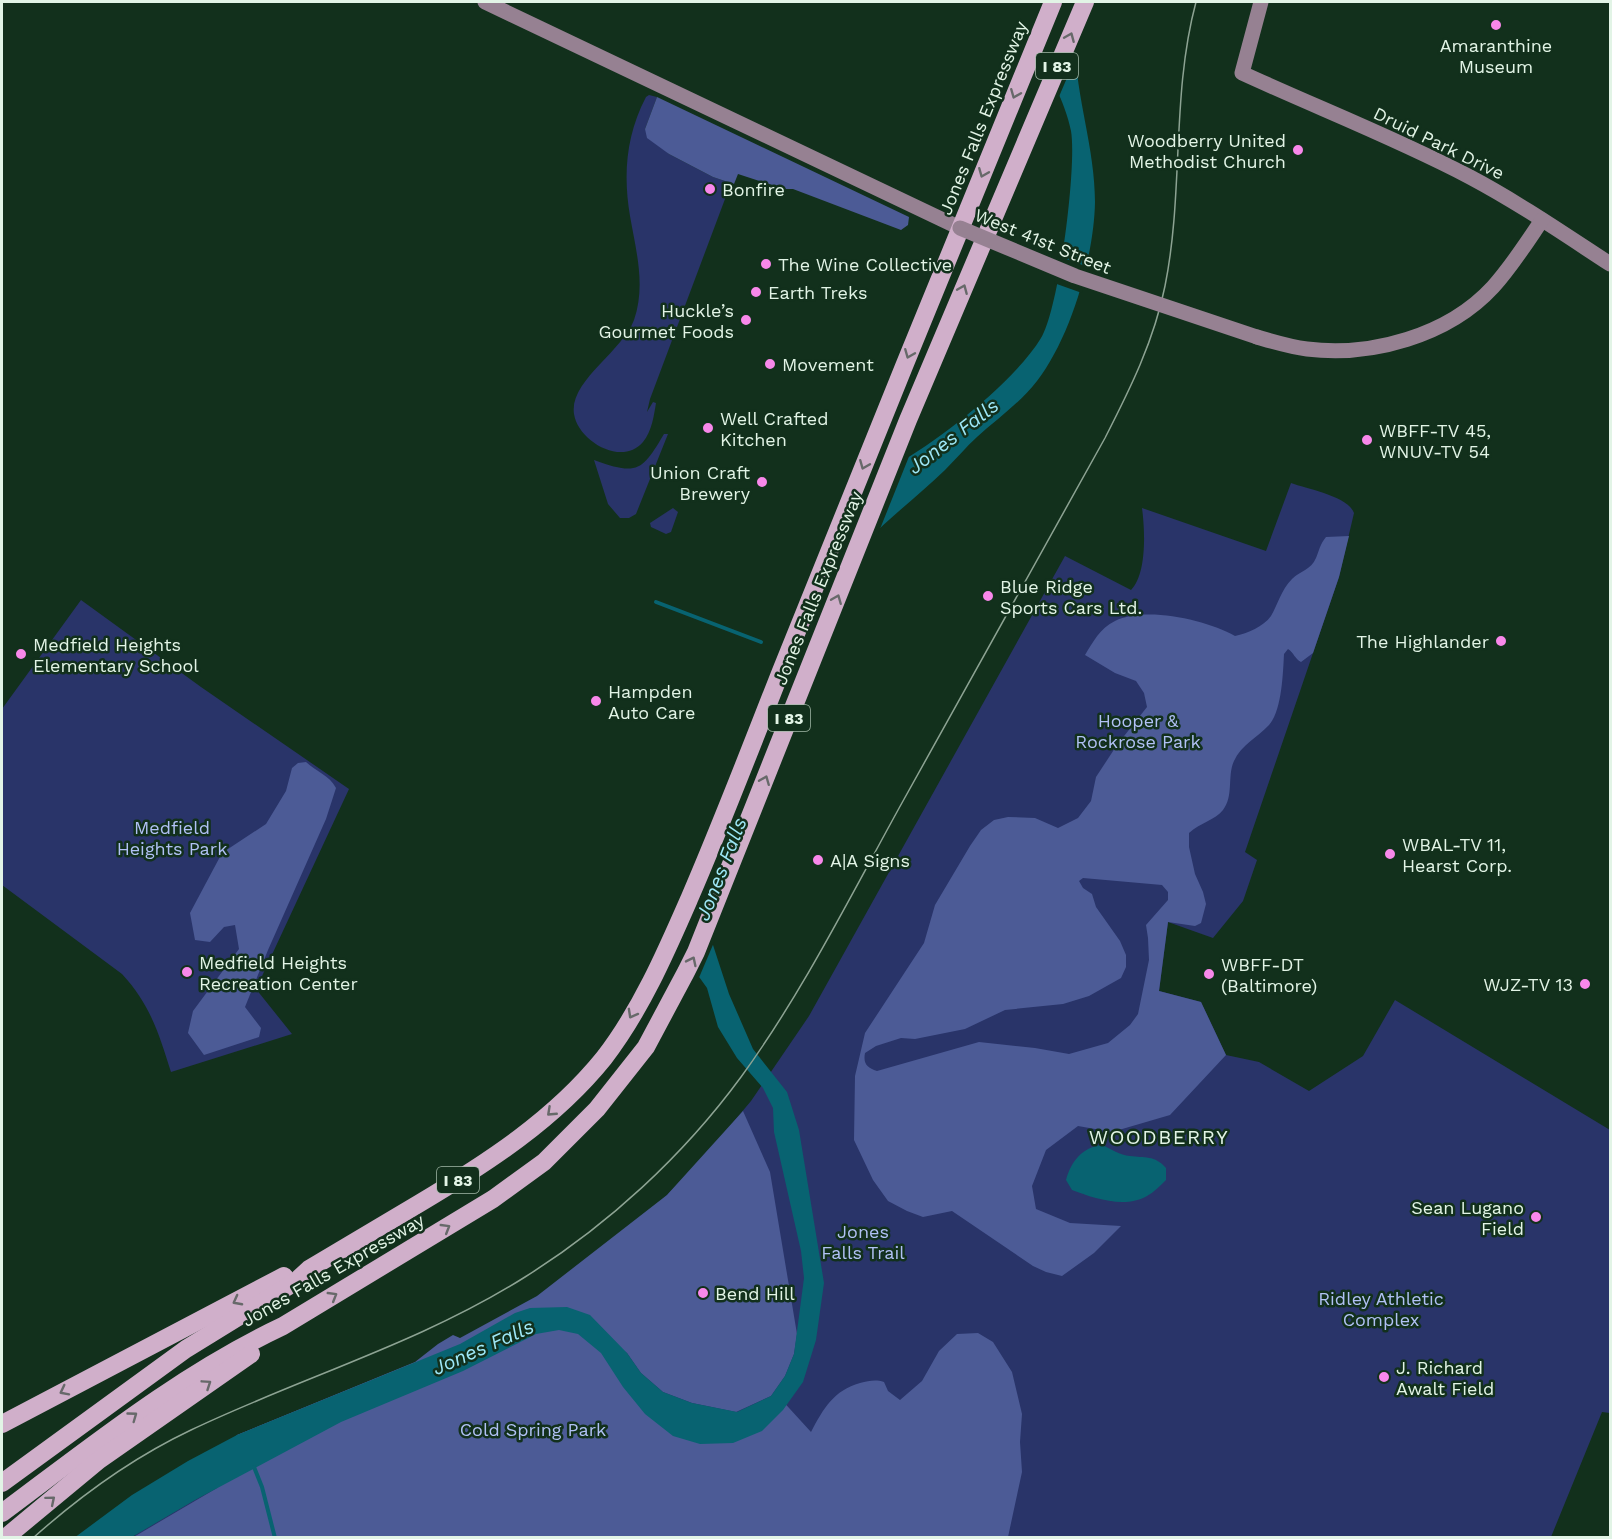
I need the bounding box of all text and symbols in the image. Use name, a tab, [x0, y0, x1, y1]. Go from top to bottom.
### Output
street label: Jones Falls Expressway	[935, 17, 1032, 218]
marker: Amaranthine Museum	[1489, 18, 1503, 32]
one-way arrow	[1062, 33, 1074, 44]
place label: Amaranthine Museum	[1440, 35, 1552, 77]
road number: I 83	[1036, 53, 1078, 79]
one-way arrow	[1010, 88, 1022, 99]
street label: Druid Park Drive	[1370, 102, 1508, 184]
place label: Woodberry United Methodist Church	[1127, 130, 1286, 172]
marker: Woodberry United Methodist Church	[1291, 143, 1305, 157]
one-way arrow	[978, 167, 990, 178]
place label: Bonfire	[722, 179, 785, 200]
marker: Bonfire	[703, 182, 717, 196]
street label: West 41st Street	[972, 204, 1115, 278]
place label: The Wine Collective	[778, 254, 952, 275]
marker: The Wine Collective	[759, 257, 773, 271]
place label: Earth Treks	[768, 282, 867, 303]
one-way arrow	[956, 284, 968, 295]
marker: Earth Treks	[749, 285, 763, 299]
place label: Huckle’s Gourmet Foods	[598, 300, 734, 342]
marker: Huckle’s Gourmet Foods	[739, 313, 753, 327]
one-way arrow	[904, 348, 916, 359]
place label: Movement	[782, 354, 874, 375]
marker: Movement	[763, 357, 777, 371]
water label: Jones Falls	[903, 393, 1003, 479]
place label: Well Crafted Kitchen	[720, 408, 829, 450]
place label: WBFF-TV 45, WNUV-TV 54	[1379, 420, 1491, 462]
marker: Well Crafted Kitchen	[701, 421, 715, 435]
marker: WBFF-TV 45, WNUV-TV 54	[1360, 433, 1374, 447]
one-way arrow	[859, 459, 871, 470]
place label: Union Craft Brewery	[650, 462, 751, 504]
marker: Union Craft Brewery	[755, 475, 769, 489]
street label: Jones Falls Expressway	[770, 487, 867, 688]
place label: Blue Ridge Sports Cars Ltd.	[1000, 576, 1142, 618]
marker: Blue Ridge Sports Cars Ltd.	[981, 589, 995, 603]
one-way arrow	[829, 594, 842, 604]
place label: The Highlander	[1356, 631, 1489, 652]
place label: Medfield Heights Elementary School	[33, 634, 199, 676]
marker: The Highlander	[1494, 634, 1508, 648]
marker: Medfield Heights Elementary School	[14, 647, 28, 661]
place label: Hampden Auto Care	[608, 681, 695, 723]
marker: Hampden Auto Care	[589, 694, 603, 708]
road number: I 83	[768, 705, 810, 731]
park label: Hooper & Rockrose Park	[1075, 710, 1201, 752]
one-way arrow	[757, 775, 770, 786]
water label: Jones Falls	[690, 814, 752, 924]
park label: Medfield Heights Park	[117, 817, 227, 859]
place label: WBAL-TV 11, Hearst Corp.	[1402, 834, 1512, 876]
marker: WBAL-TV 11, Hearst Corp.	[1383, 847, 1397, 861]
place label: A|A Signs	[830, 850, 910, 871]
marker: A|A Signs	[811, 853, 825, 867]
place label: Medfield Heights Recreation Center	[199, 952, 358, 994]
place label: WBFF-DT (Baltimore)	[1221, 954, 1317, 996]
one-way arrow	[684, 956, 696, 967]
marker: Medfield Heights Recreation Center	[180, 965, 194, 979]
marker: WBFF-DT (Baltimore)	[1202, 967, 1216, 981]
place label: WJZ-TV 13	[1483, 974, 1573, 995]
marker: WJZ-TV 13	[1578, 977, 1592, 991]
one-way arrow	[628, 1007, 639, 1018]
one-way arrow	[548, 1105, 559, 1116]
district label: WOODBERRY	[1089, 1125, 1229, 1149]
road number: I 83	[437, 1167, 479, 1193]
place label: Sean Lugano Field	[1411, 1197, 1524, 1239]
street label: Jones Falls Expressway	[238, 1209, 428, 1331]
marker: Sean Lugano Field	[1529, 1210, 1543, 1224]
park label: Jones Falls Trail	[821, 1221, 905, 1263]
one-way arrow	[440, 1223, 450, 1235]
place label: Bend Hill	[715, 1283, 795, 1304]
marker: Bend Hill	[696, 1286, 710, 1300]
park label: Ridley Athletic Complex	[1318, 1288, 1444, 1330]
one-way arrow	[327, 1291, 337, 1303]
one-way arrow	[232, 1294, 243, 1305]
water label: Jones Falls	[429, 1314, 537, 1380]
place label: J. Richard Awalt Field	[1396, 1357, 1494, 1399]
marker: J. Richard Awalt Field	[1377, 1370, 1391, 1384]
one-way arrow	[200, 1380, 211, 1391]
one-way arrow	[59, 1384, 70, 1395]
one-way arrow	[127, 1412, 138, 1423]
park label: Cold Spring Park	[460, 1419, 606, 1440]
one-way arrow	[44, 1497, 55, 1508]

